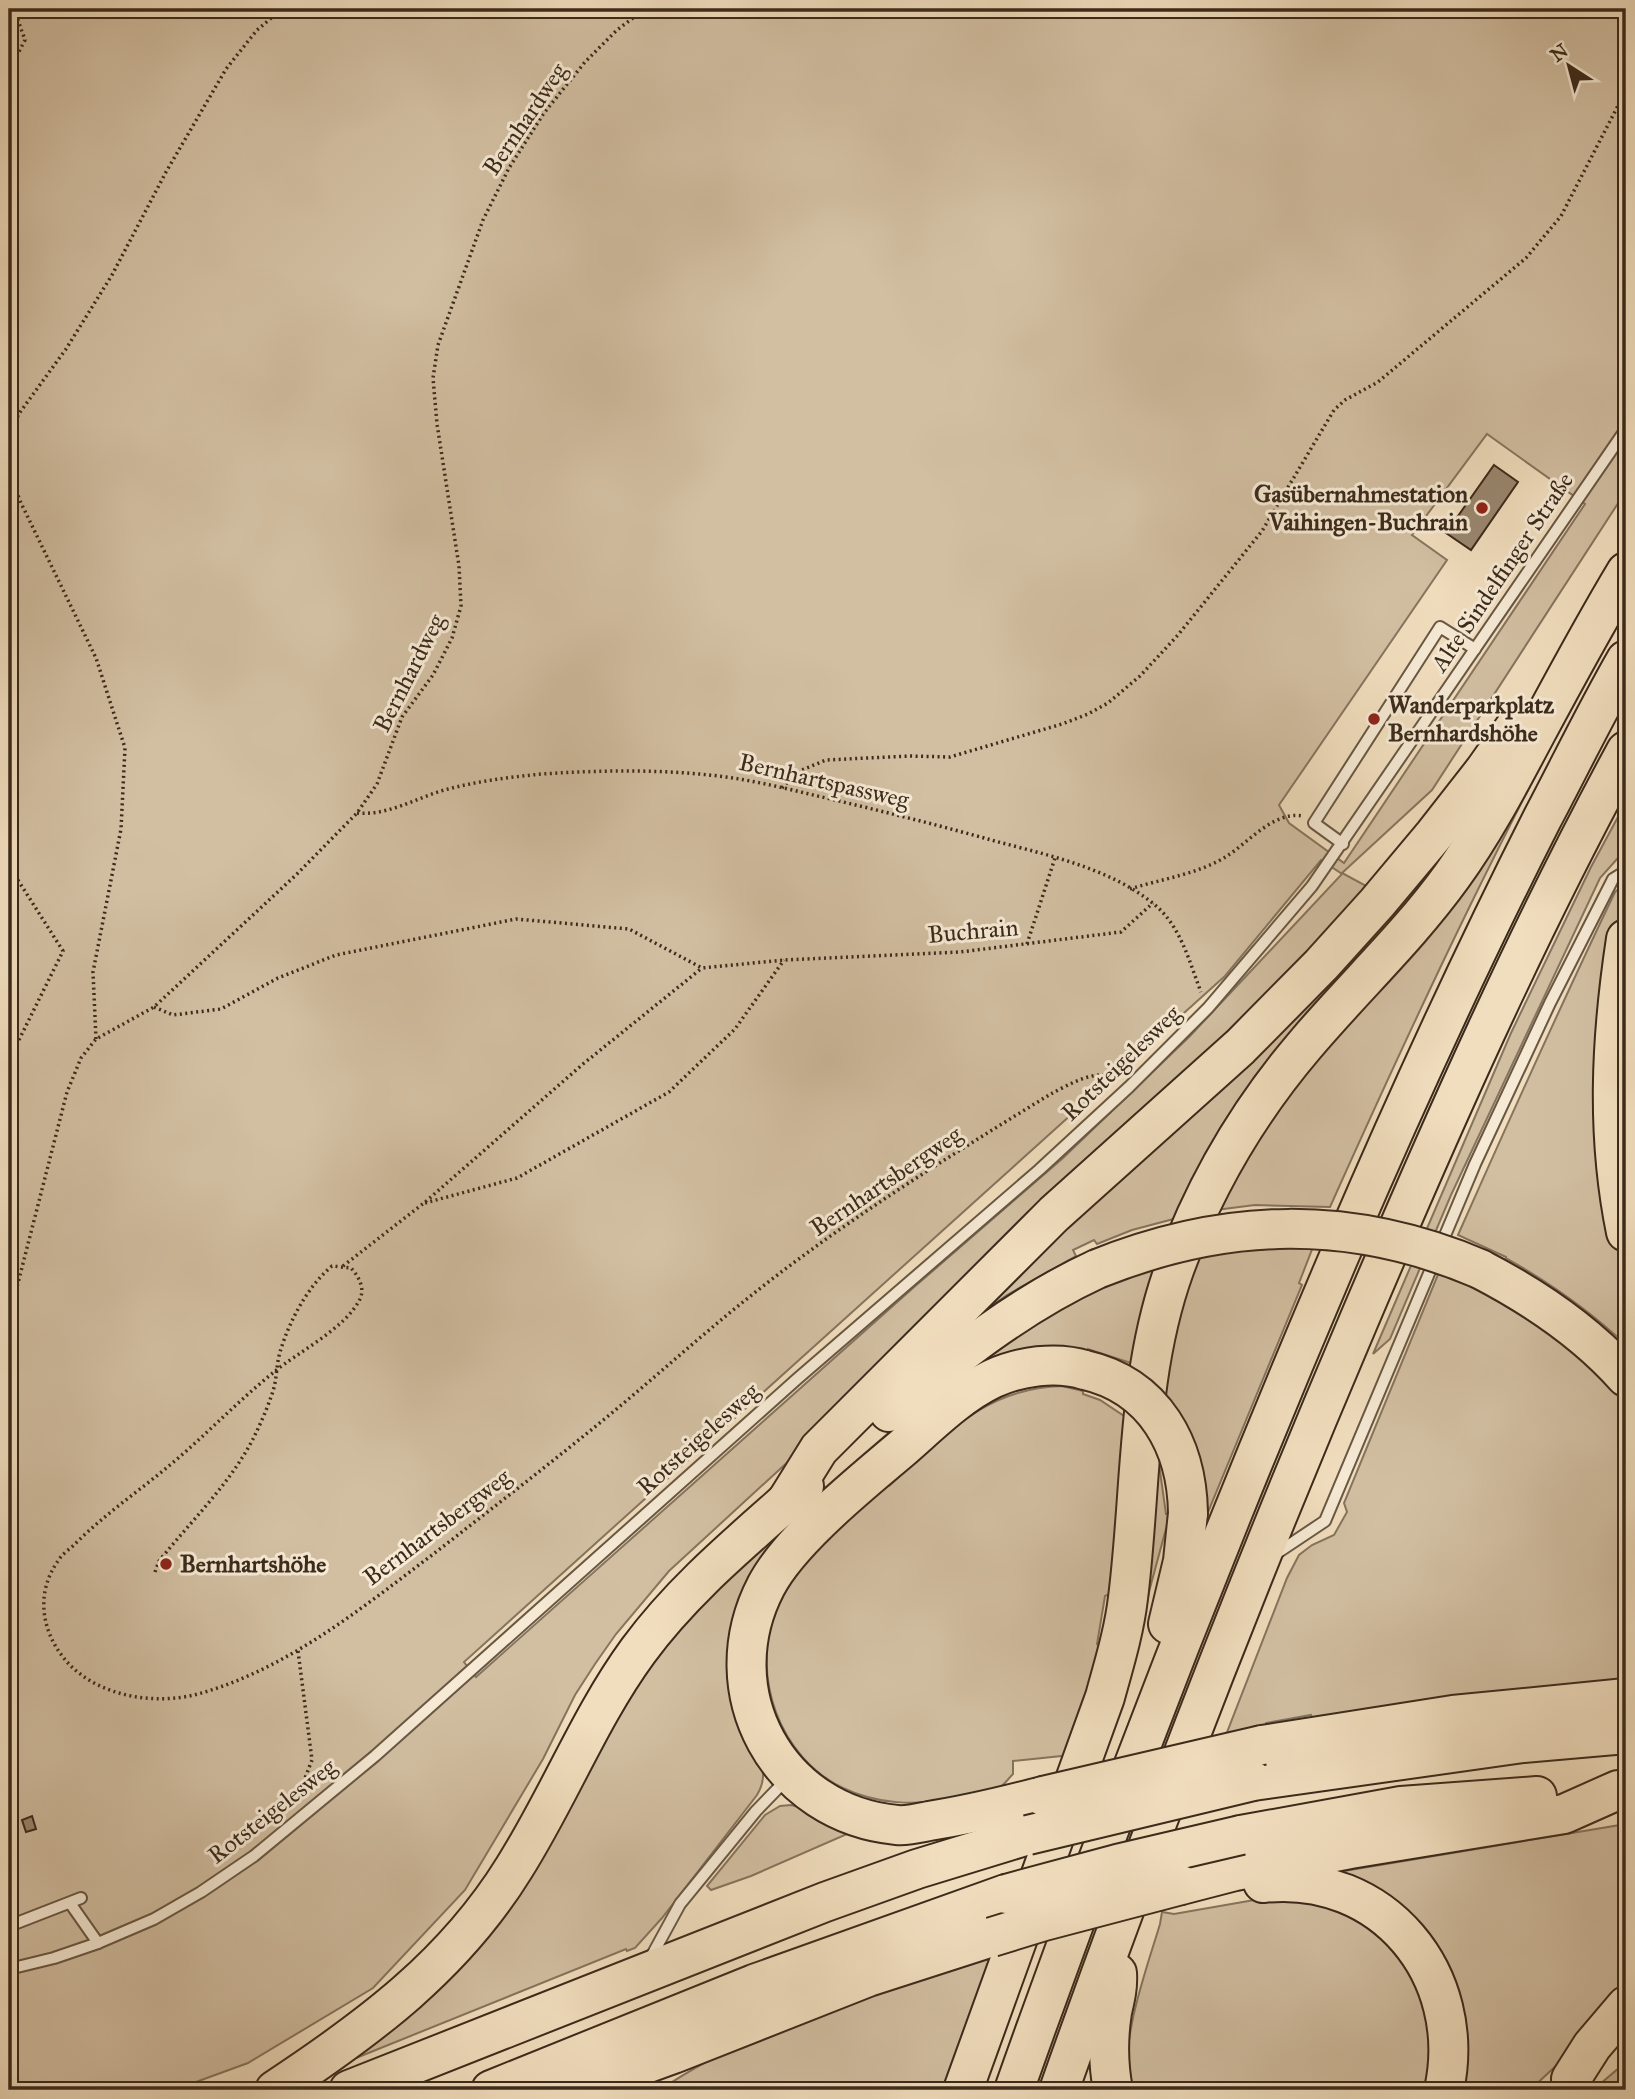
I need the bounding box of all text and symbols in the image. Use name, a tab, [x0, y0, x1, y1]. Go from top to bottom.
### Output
north arrow	[1534, 32, 1604, 102]
text: N	[1546, 39, 1573, 67]
street label: Bernhardweg	[477, 57, 574, 181]
street label: Alte Sindelfinger Straße	[1424, 467, 1580, 678]
place label: Gasübernahmestation Vaihingen-Buchrain	[1254, 479, 1468, 537]
marker: Gasübernahmestation Vaihingen-Buchrain	[1474, 500, 1490, 516]
street label: Bernhardweg	[366, 608, 452, 737]
place label: Wanderparkplatz Bernhardshöhe	[1388, 690, 1555, 748]
marker: Wanderparkplatz Bernhardshöhe	[1366, 711, 1382, 727]
street label: Bernhartspassweg	[736, 747, 913, 815]
street label: Buchrain	[926, 912, 1020, 950]
street label: Rotsteigelesweg	[1055, 998, 1188, 1127]
street label: Bernhartsbergweg	[804, 1119, 968, 1243]
street label: Rotsteigelesweg	[631, 1376, 766, 1502]
street label: Bernhartsbergweg	[358, 1461, 517, 1592]
place label: Bernhartshöhe	[180, 1549, 326, 1579]
marker: Bernhartshöhe	[158, 1556, 174, 1572]
street label: Rotsteigelesweg	[202, 1751, 343, 1870]

